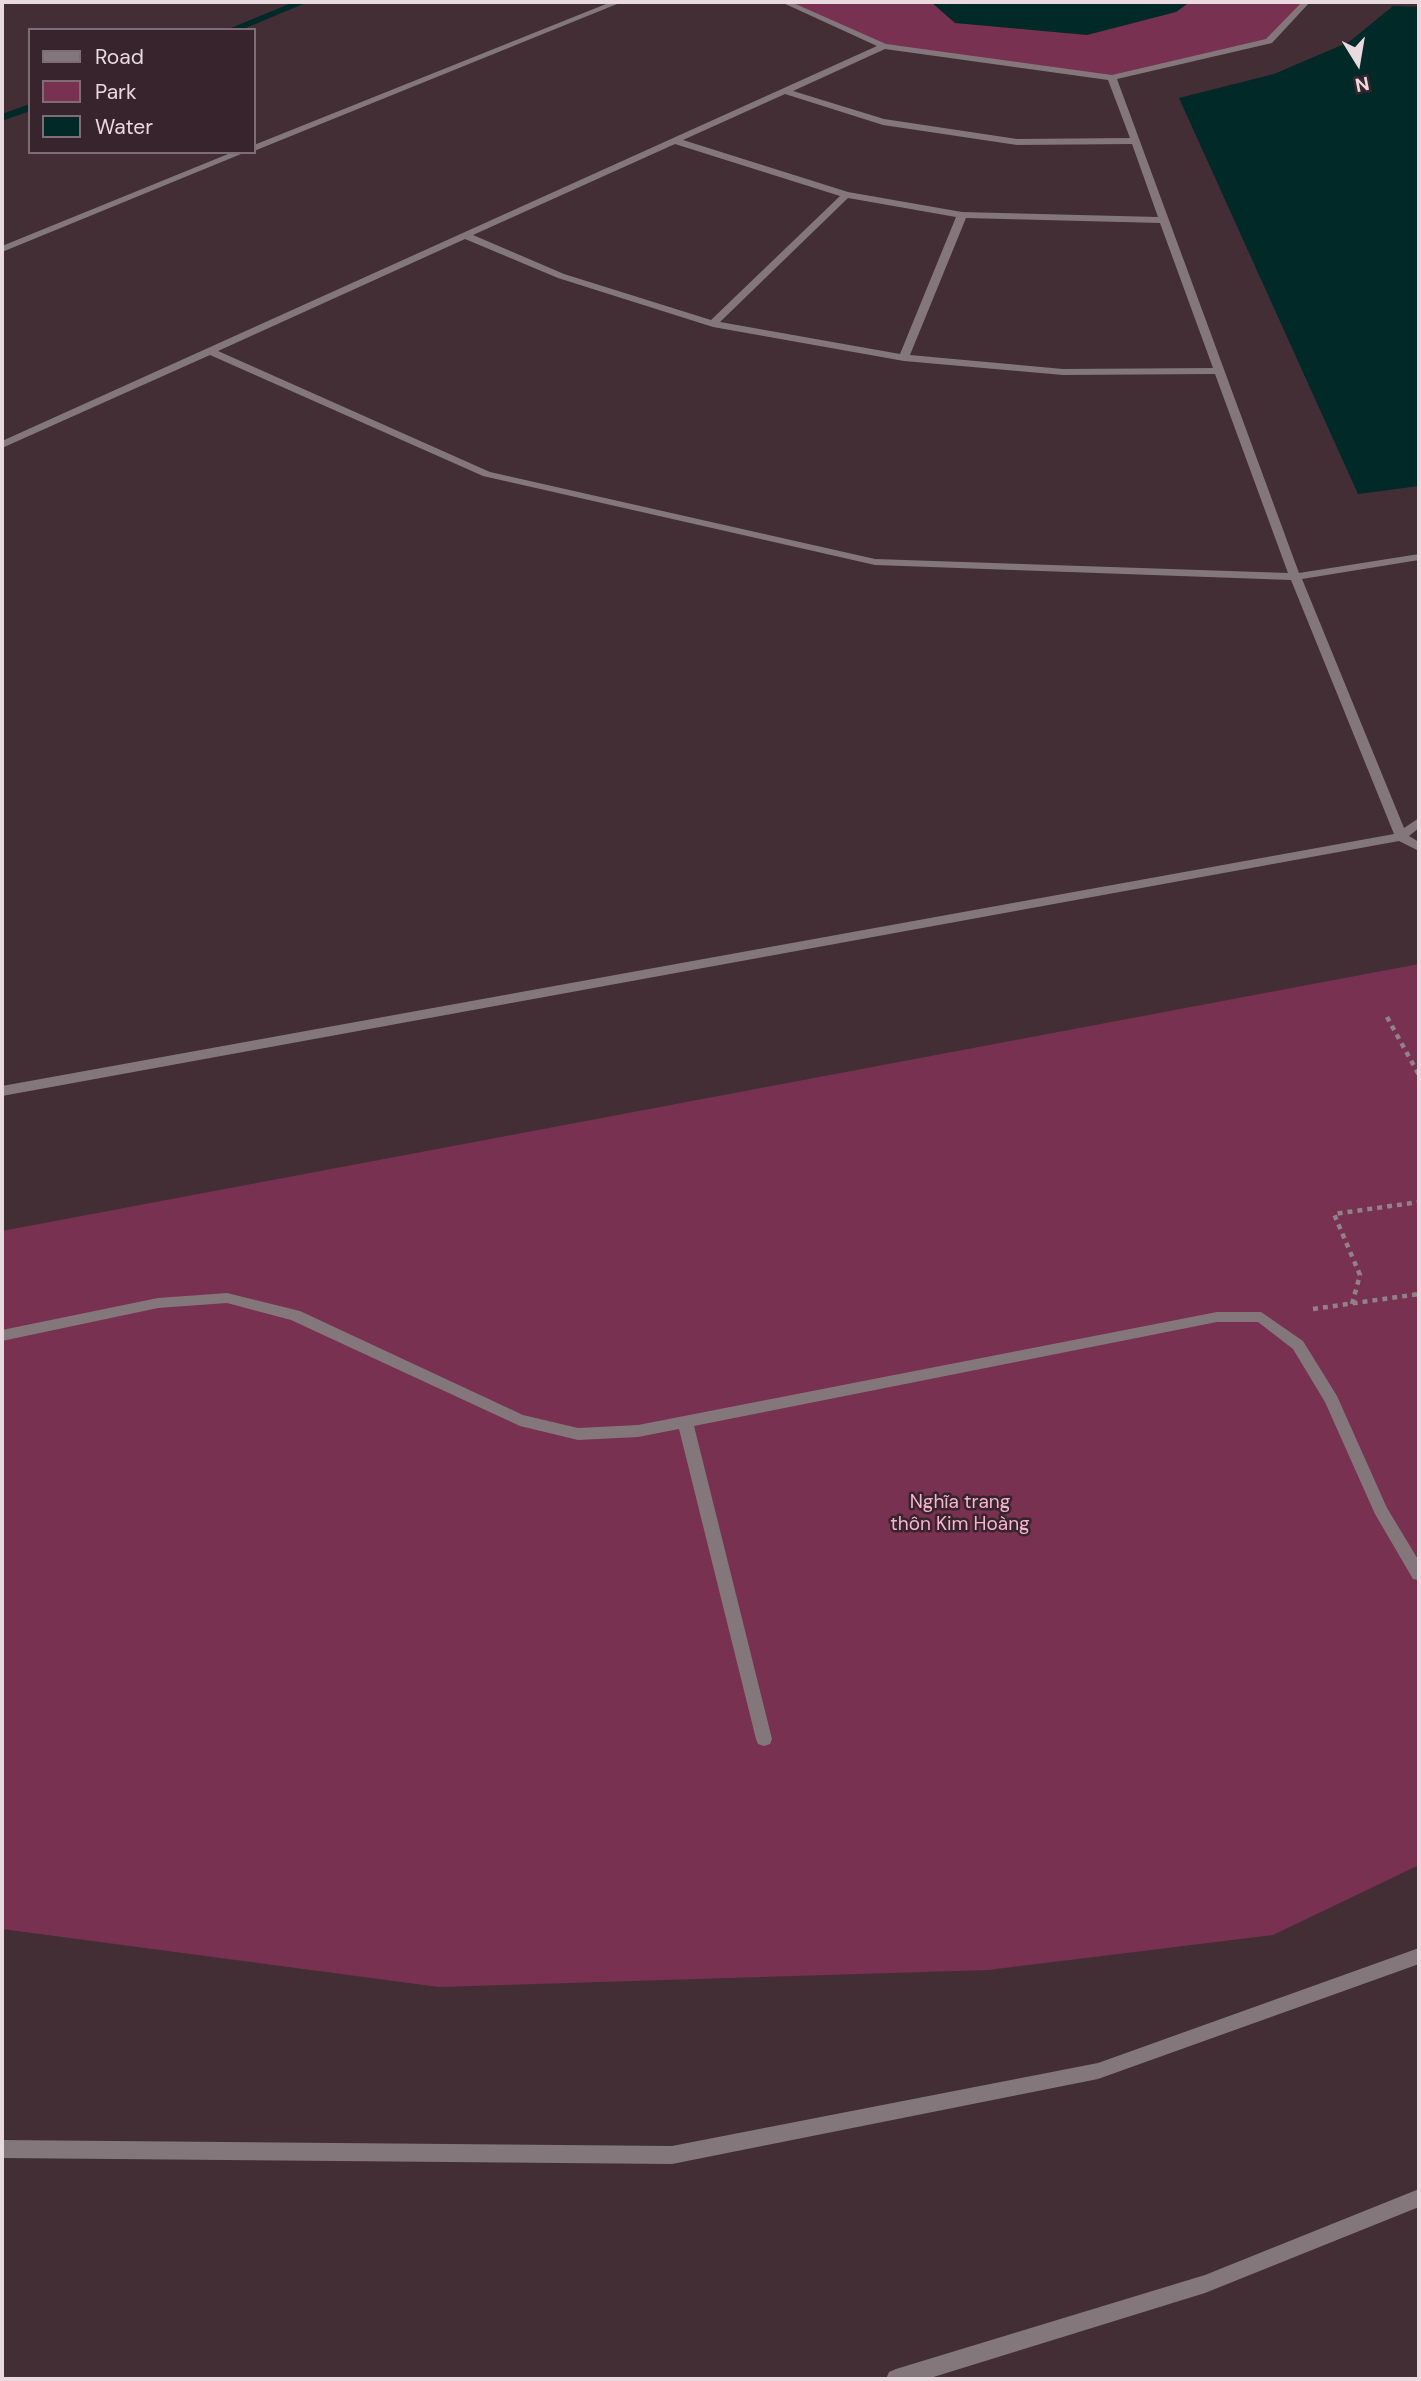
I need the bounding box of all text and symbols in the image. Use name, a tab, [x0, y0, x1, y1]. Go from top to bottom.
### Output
legend	[28, 28, 256, 154]
north arrow	[1323, 28, 1393, 98]
text: Road	[95, 43, 144, 71]
text: N	[1353, 71, 1371, 98]
text: Park	[95, 78, 136, 106]
text: Water	[95, 113, 153, 141]
park label: Nghĩa trang thôn Kim Hoàng	[890, 1492, 1030, 1536]

